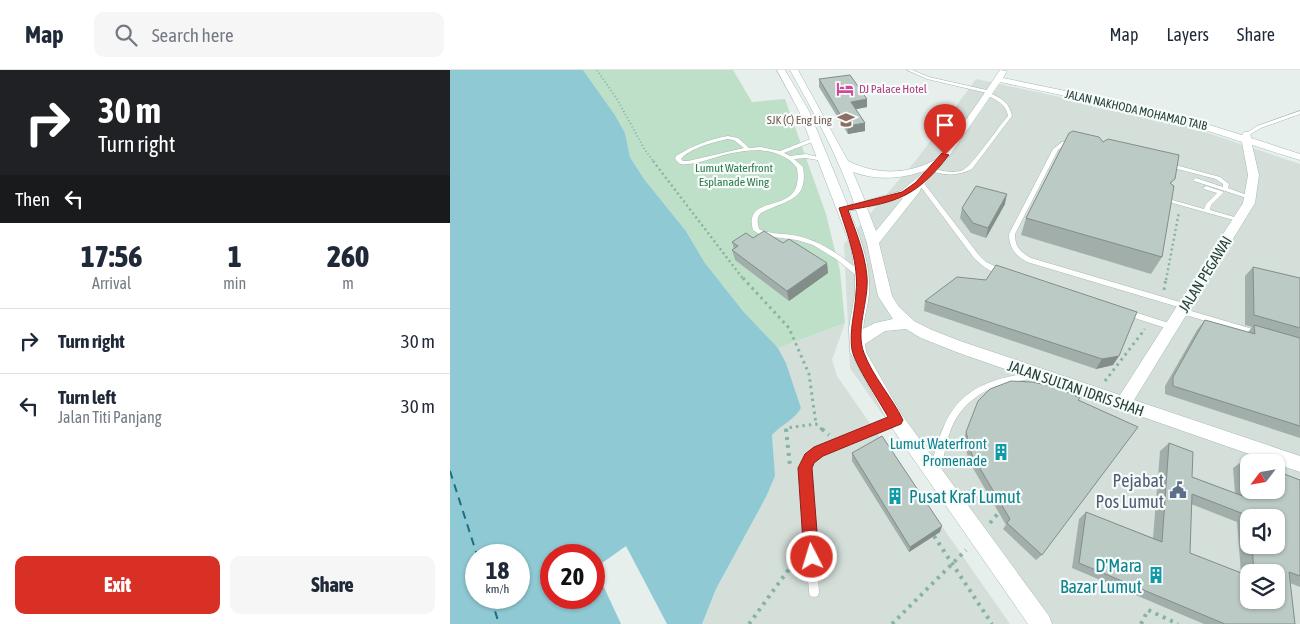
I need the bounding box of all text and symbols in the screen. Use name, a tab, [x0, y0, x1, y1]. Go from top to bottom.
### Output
search box	[94, 12, 444, 57]
text: Map	[25, 21, 64, 48]
icon: search	[112, 21, 140, 49]
text: Search here	[152, 24, 234, 46]
text: Map	[1109, 24, 1138, 45]
text: Layers	[1166, 24, 1209, 45]
text: Share	[1237, 24, 1275, 45]
hotel icon: DJ Palace Hotel	[835, 79, 855, 99]
place label: DJ Palace Hotel	[859, 82, 928, 96]
street label: JALAN NAKHODA MOHAMAD TAIB	[1063, 87, 1209, 133]
icon: right	[15, 90, 80, 155]
text: 30 m	[98, 90, 161, 130]
pin	[924, 104, 966, 155]
school or university icon: SJK (C) Eng Ling	[836, 110, 856, 130]
icon: arrive	[931, 111, 959, 139]
place label: SJK (C) Eng Ling	[767, 113, 833, 127]
text: Turn right	[98, 131, 175, 157]
park label: Lumut Waterfront Esplanade Wing	[695, 161, 773, 189]
icon: left	[60, 185, 88, 213]
text: Then	[15, 188, 50, 210]
street label: JALAN PEGAWAI	[1175, 233, 1235, 315]
text: 17:56	[81, 239, 142, 273]
text: 1	[228, 239, 242, 273]
text: 260	[327, 239, 369, 273]
text: Arrival	[92, 274, 131, 292]
text: min	[223, 274, 246, 292]
text: m	[342, 274, 354, 292]
icon: right	[15, 327, 43, 355]
text: Turn right	[58, 330, 125, 352]
text: 30 m	[401, 330, 435, 352]
street label: JALAN SULTAN IDRIS SHAH	[1006, 357, 1146, 419]
text: Turn left	[58, 386, 116, 408]
icon: left	[15, 392, 43, 420]
text: 30 m	[401, 395, 435, 417]
text: Jalan Titi Panjang	[58, 408, 162, 426]
place label: Lumut Waterfront Promenade	[890, 435, 987, 469]
building icon: Lumut Waterfront Promenade	[991, 442, 1011, 462]
north arrow	[1240, 454, 1285, 499]
map controls	[1240, 454, 1285, 609]
place label: Pejabat Pos Lumut	[1096, 470, 1164, 512]
public building icon: Pejabat Pos Lumut	[1168, 480, 1188, 500]
building icon: Pusat Kraf Lumut	[885, 486, 905, 506]
place label: Pusat Kraf Lumut	[909, 486, 1021, 507]
button: sound	[1240, 509, 1285, 554]
position arrow	[785, 530, 837, 582]
speed limit sign: 20	[540, 544, 605, 609]
place label: D'Mara Bazar Lumut	[1060, 555, 1142, 597]
button: Exit	[15, 556, 220, 614]
button: Share	[230, 556, 435, 614]
text: 18	[486, 556, 509, 584]
button: layers	[1240, 564, 1285, 609]
building icon: D'Mara Bazar Lumut	[1146, 565, 1166, 585]
text: km/h	[486, 582, 509, 596]

